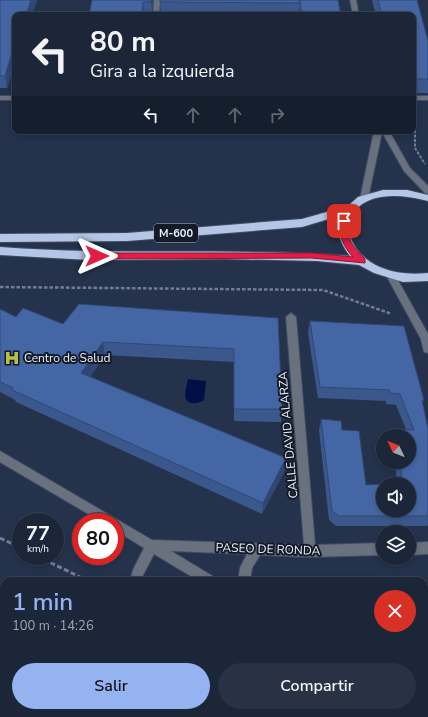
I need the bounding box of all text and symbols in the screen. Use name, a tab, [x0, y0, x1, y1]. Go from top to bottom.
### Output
text: 80 m	[90, 23, 156, 61]
icon: left	[24, 28, 76, 80]
text: Gira a la izquierda	[90, 59, 234, 83]
icon: left	[140, 104, 162, 126]
icon: ahead	[182, 104, 204, 126]
icon: ahead	[224, 104, 246, 126]
icon: right	[266, 104, 288, 126]
pin	[327, 204, 361, 238]
icon: arrive	[333, 210, 355, 232]
road number: M-600	[154, 224, 198, 242]
position arrow	[76, 235, 118, 277]
hospital icon: Centro de Salud	[3, 349, 21, 367]
place label: Centro de Salud	[24, 350, 111, 366]
street label: CALLE DAVID ALARZA	[274, 371, 302, 499]
north arrow	[376, 429, 416, 469]
map controls	[376, 429, 416, 565]
button: sound	[376, 477, 416, 517]
speed limit sign: 80	[72, 513, 124, 565]
text: 77	[26, 520, 50, 547]
button: layers	[376, 525, 416, 565]
street label: PASEO DE RONDA	[215, 539, 321, 559]
text: km/h	[27, 542, 49, 556]
text: 1 min	[12, 586, 73, 618]
button: close	[374, 590, 416, 632]
text: 100 m · 14:26	[12, 617, 94, 635]
button: Salir	[12, 663, 210, 709]
button: Compartir	[218, 663, 416, 709]

